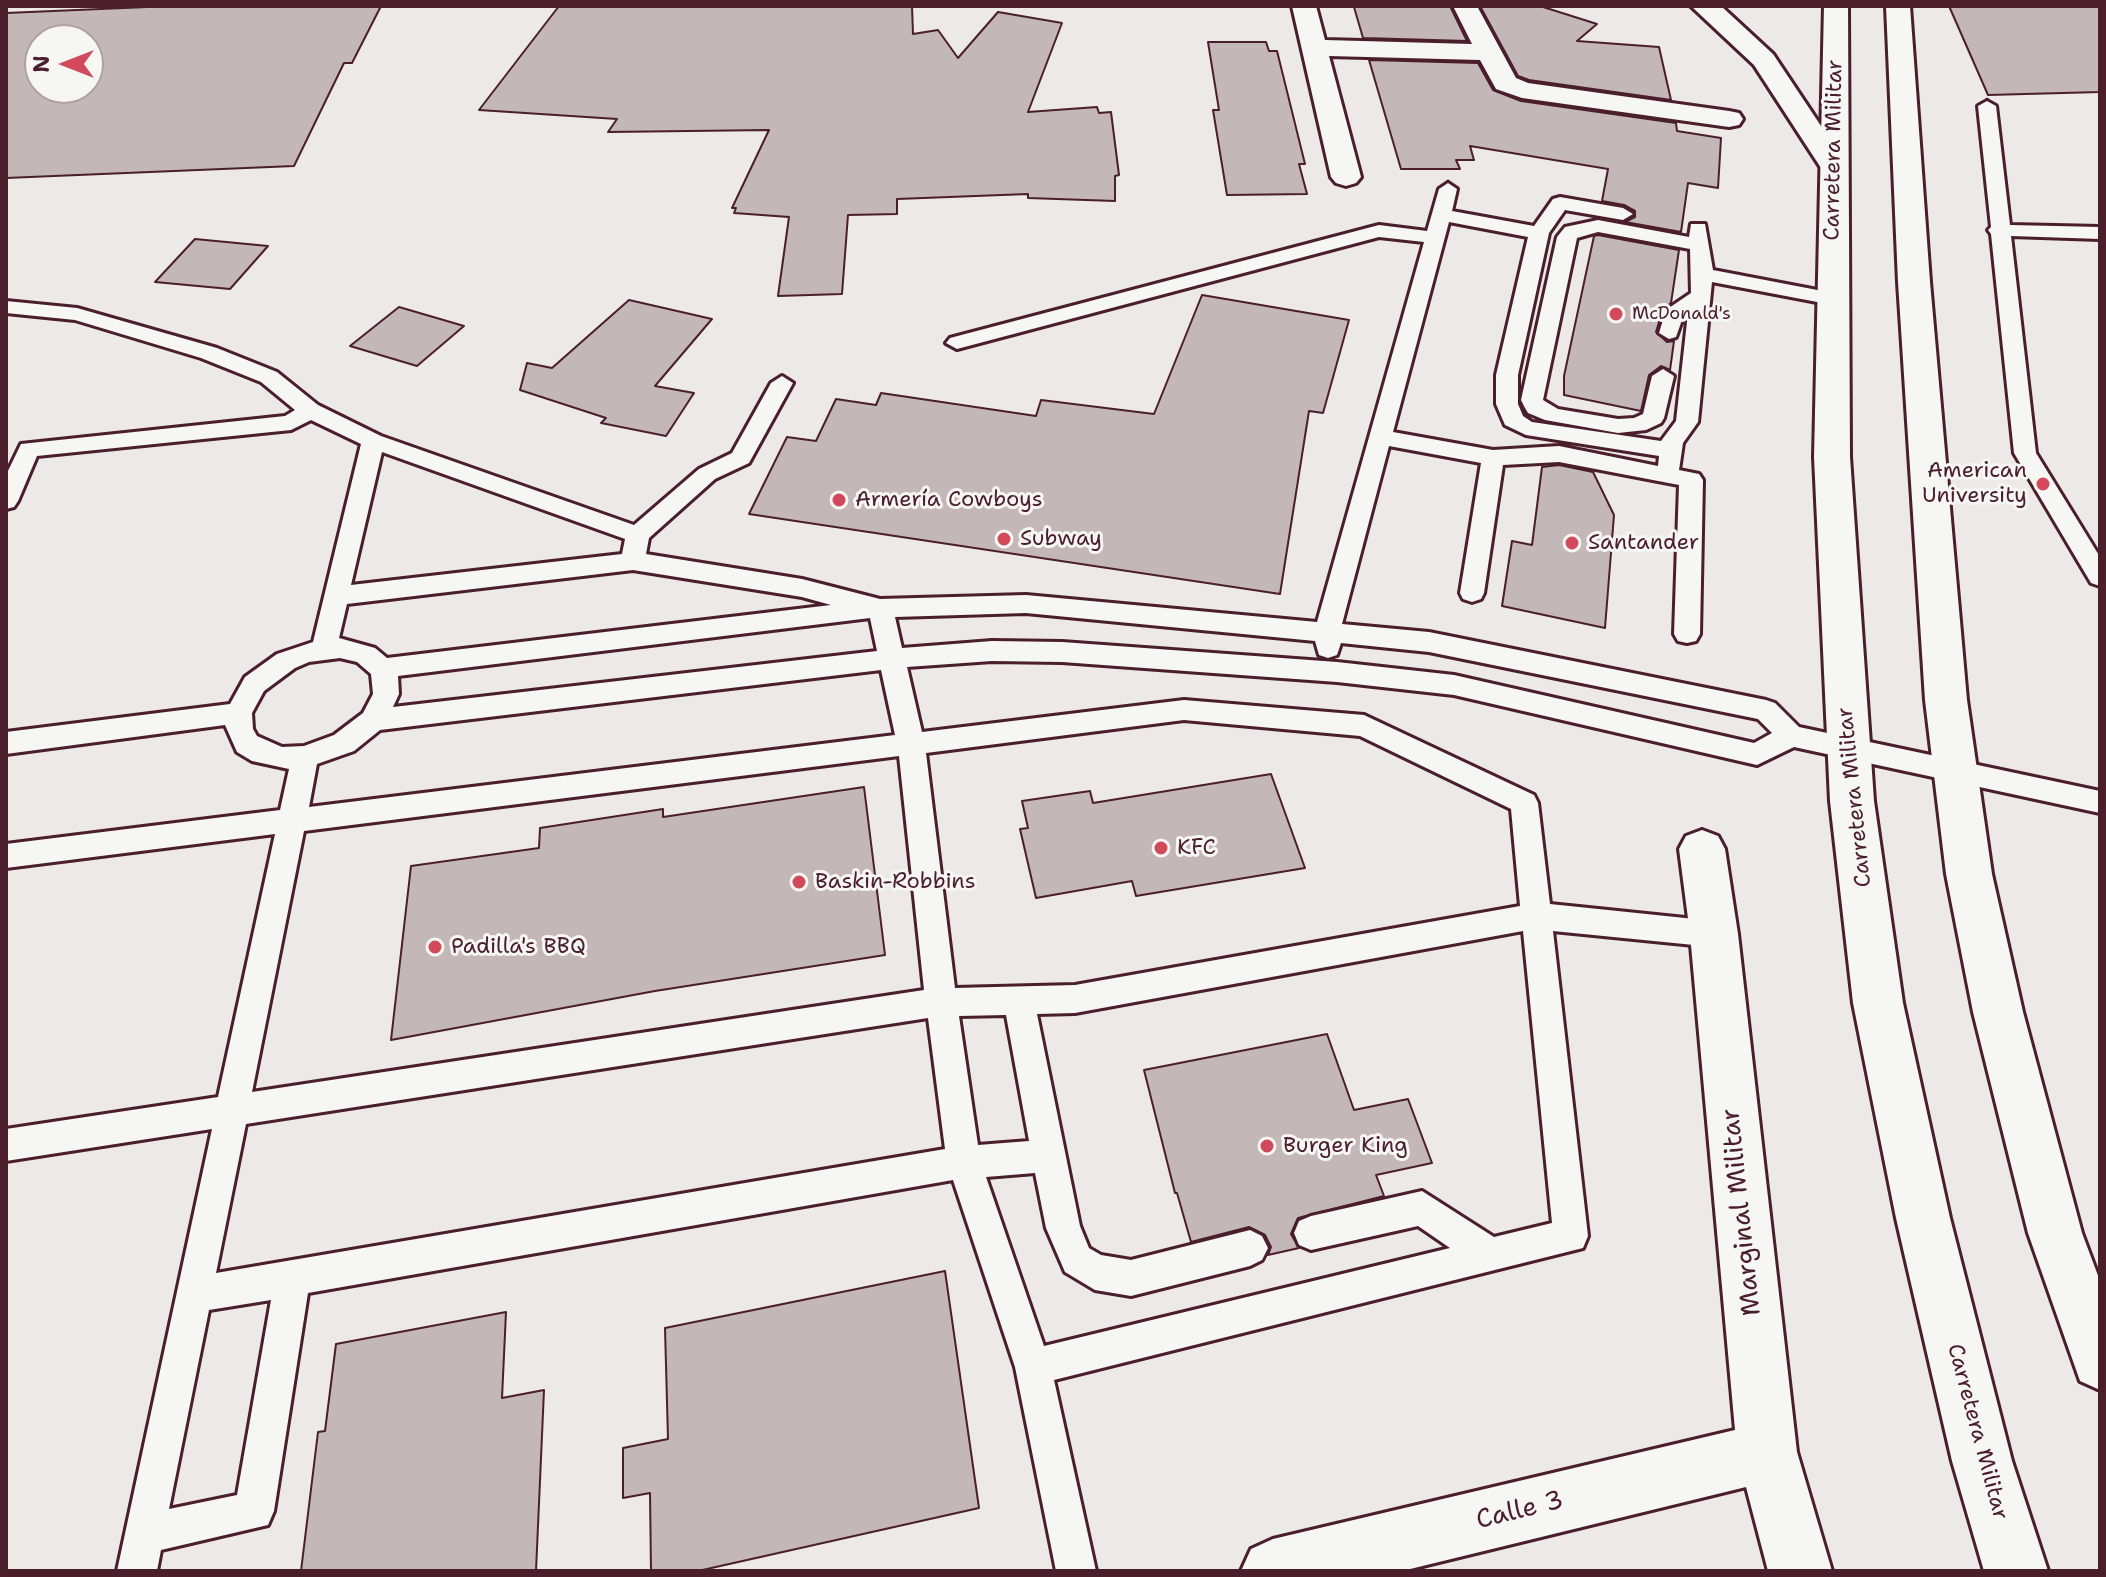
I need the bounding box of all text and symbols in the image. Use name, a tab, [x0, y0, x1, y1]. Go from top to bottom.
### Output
north arrow	[24, 24, 104, 104]
text: N	[27, 55, 56, 73]
street label: Carretera Militar	[1819, 59, 1849, 241]
place label: McDonald's	[1632, 303, 1731, 325]
marker: McDonald's	[1607, 305, 1625, 323]
place label: American University	[1922, 458, 2027, 510]
marker: American University	[2034, 475, 2052, 493]
place label: Armería Cowboys	[855, 487, 1043, 513]
marker: Armería Cowboys	[830, 491, 848, 509]
place label: Subway	[1020, 526, 1102, 552]
marker: Subway	[995, 530, 1013, 548]
place label: Santander	[1588, 530, 1699, 556]
marker: Santander	[1563, 534, 1581, 552]
street label: Carretera Militar	[1832, 705, 1878, 889]
place label: KFC	[1177, 835, 1216, 861]
marker: KFC	[1152, 839, 1170, 857]
place label: Baskin-Robbins	[815, 869, 976, 895]
marker: Baskin-Robbins	[790, 873, 808, 891]
place label: Padilla's BBQ	[451, 934, 586, 960]
marker: Padilla's BBQ	[426, 938, 444, 956]
street label: Marginal Militar	[1716, 1107, 1768, 1317]
place label: Burger King	[1283, 1133, 1408, 1159]
marker: Burger King	[1258, 1137, 1276, 1155]
street label: Carretera Militar	[1941, 1341, 2013, 1523]
street label: Calle 3	[1473, 1485, 1567, 1537]

